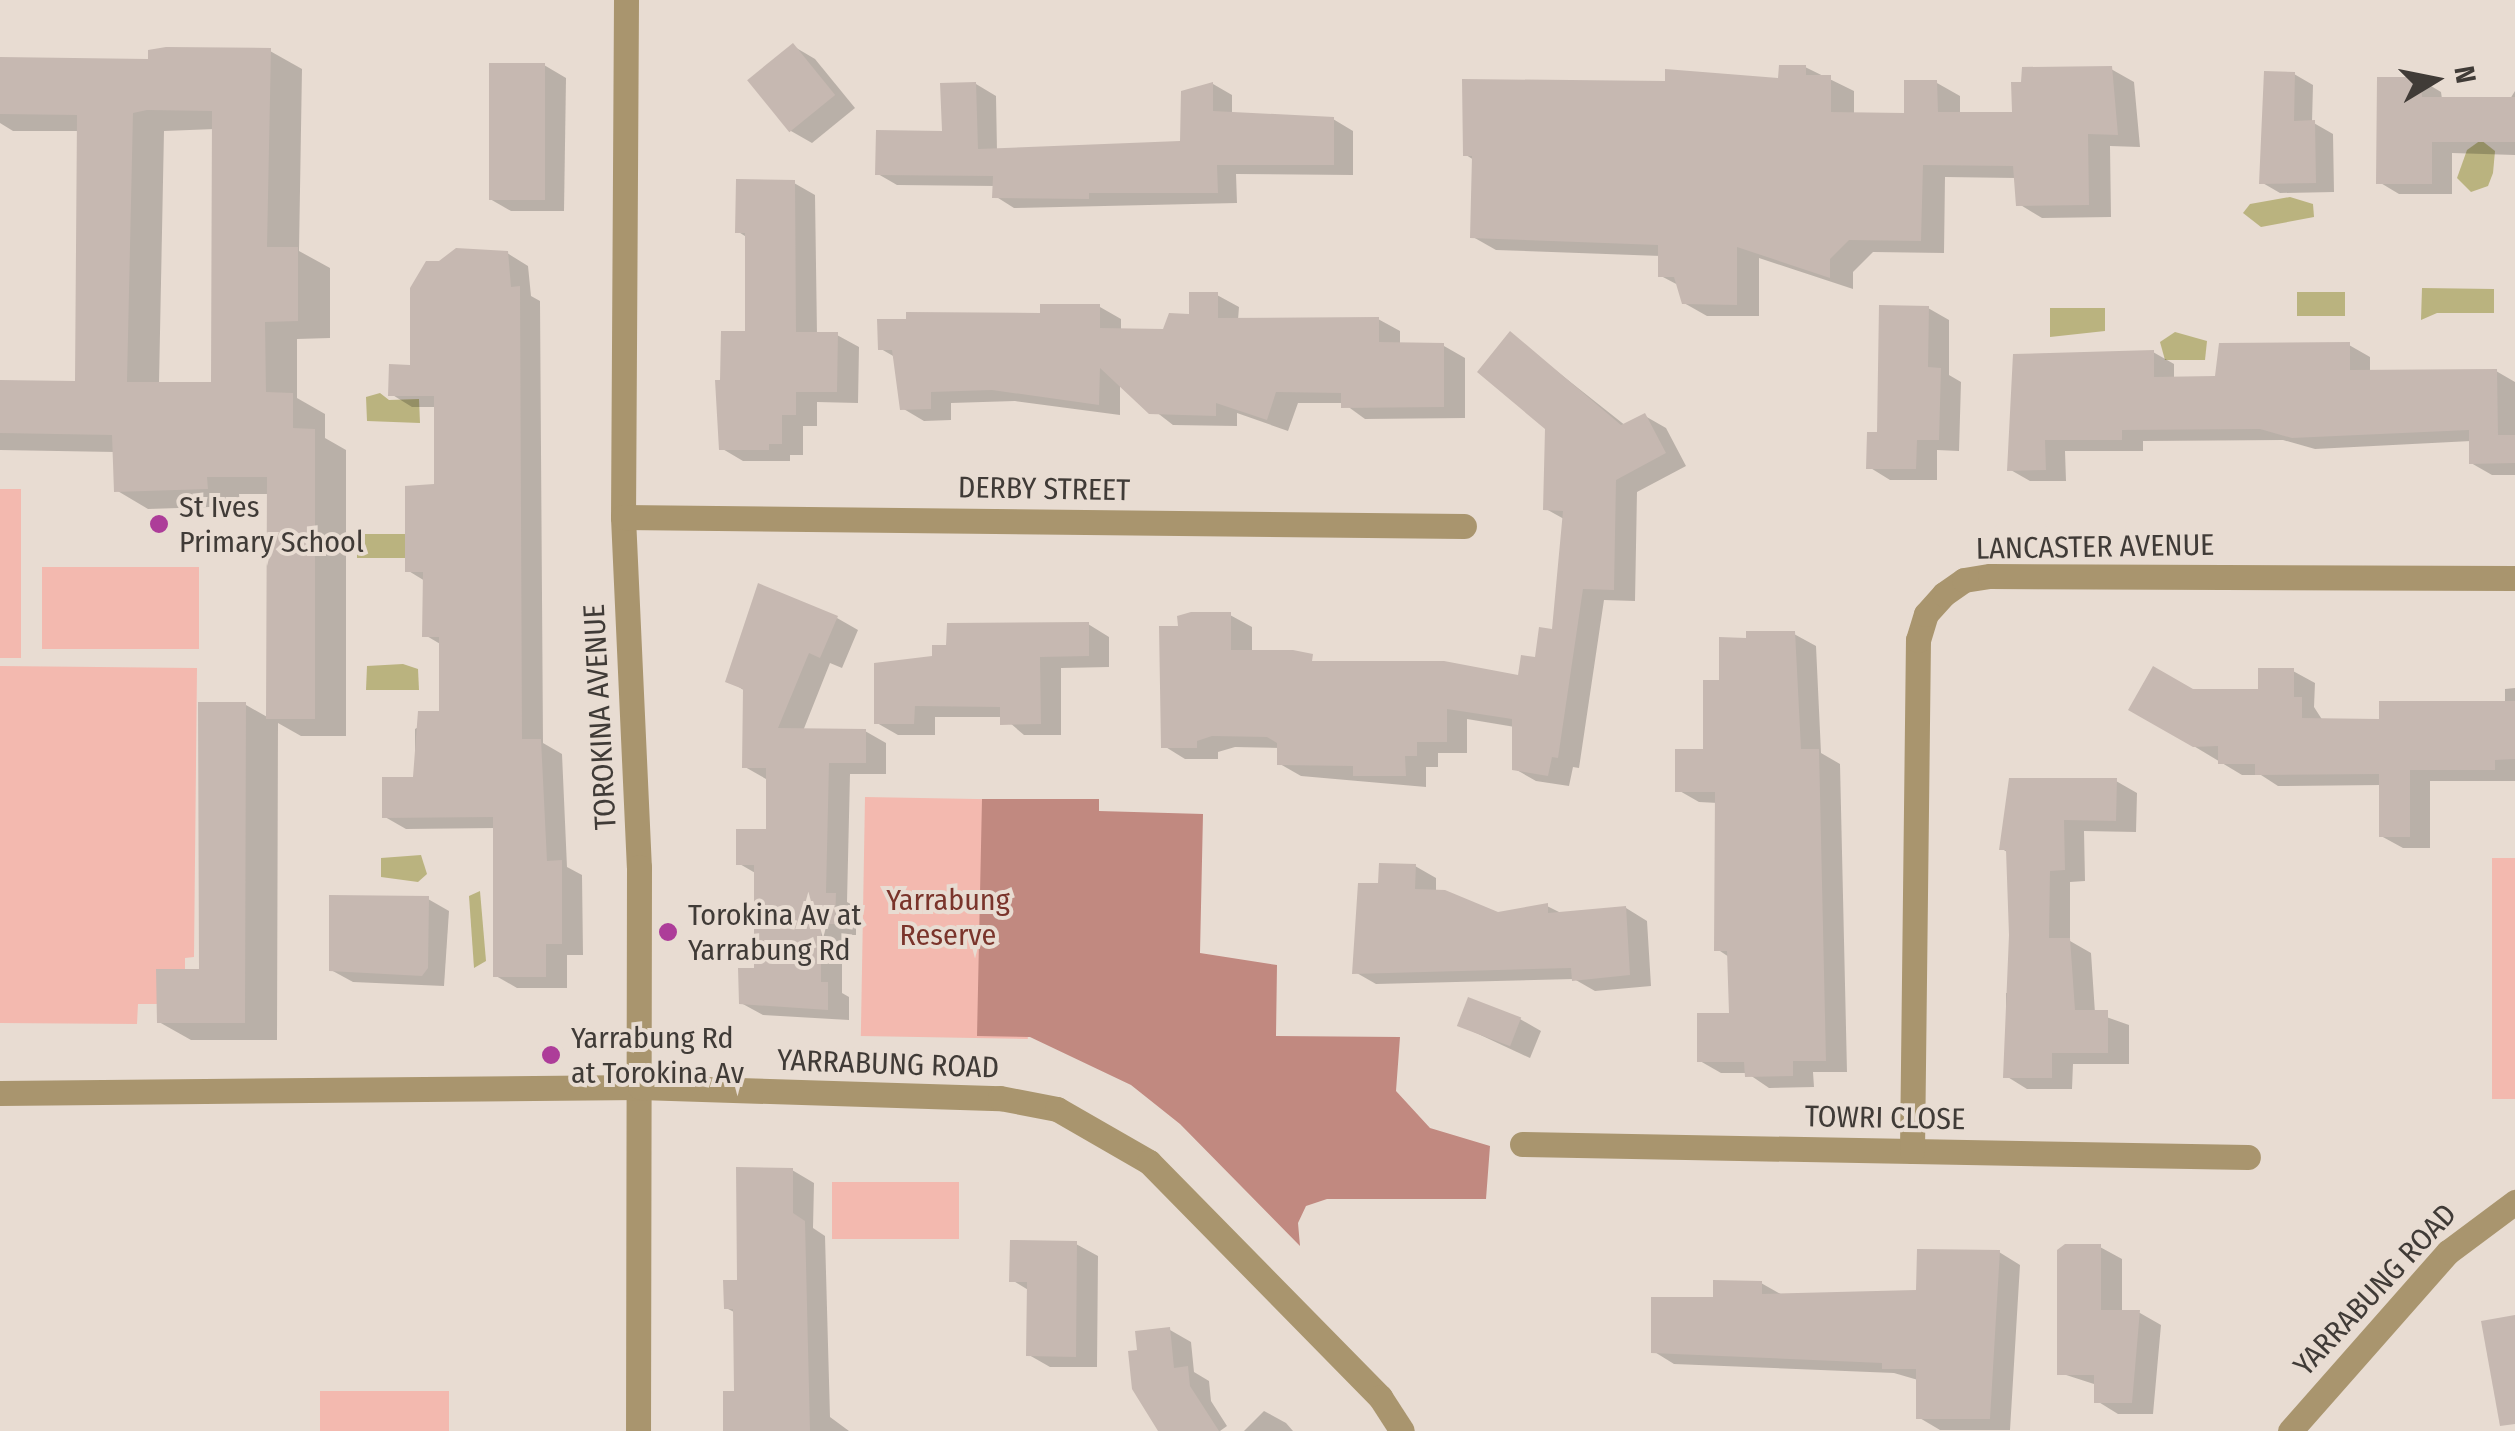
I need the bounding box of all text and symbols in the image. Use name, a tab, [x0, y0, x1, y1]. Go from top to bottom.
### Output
north arrow	[2385, 30, 2485, 130]
text: N	[2447, 64, 2483, 86]
street label: DERBY STREET	[958, 470, 1130, 508]
place label: St Ives Primary School	[179, 489, 364, 560]
marker: St Ives Primary School	[148, 513, 170, 535]
street label: LANCASTER AVENUE	[1975, 527, 2215, 567]
street label: TOROKINA AVENUE	[576, 603, 624, 831]
park label: Yarrabung Reserve	[886, 882, 1010, 952]
place label: Torokina Av at Yarrabung Rd	[688, 897, 861, 968]
marker: Torokina Av at Yarrabung Rd	[657, 921, 679, 943]
place label: Yarrabung Rd at Torokina Av	[571, 1020, 744, 1090]
street label: YARRABUNG ROAD	[776, 1042, 1000, 1086]
marker: Yarrabung Rd at Torokina Av	[540, 1044, 562, 1066]
street label: TOWRI CLOSE	[1805, 1099, 1965, 1137]
street label: YARRABUNG ROAD	[2286, 1197, 2464, 1383]

